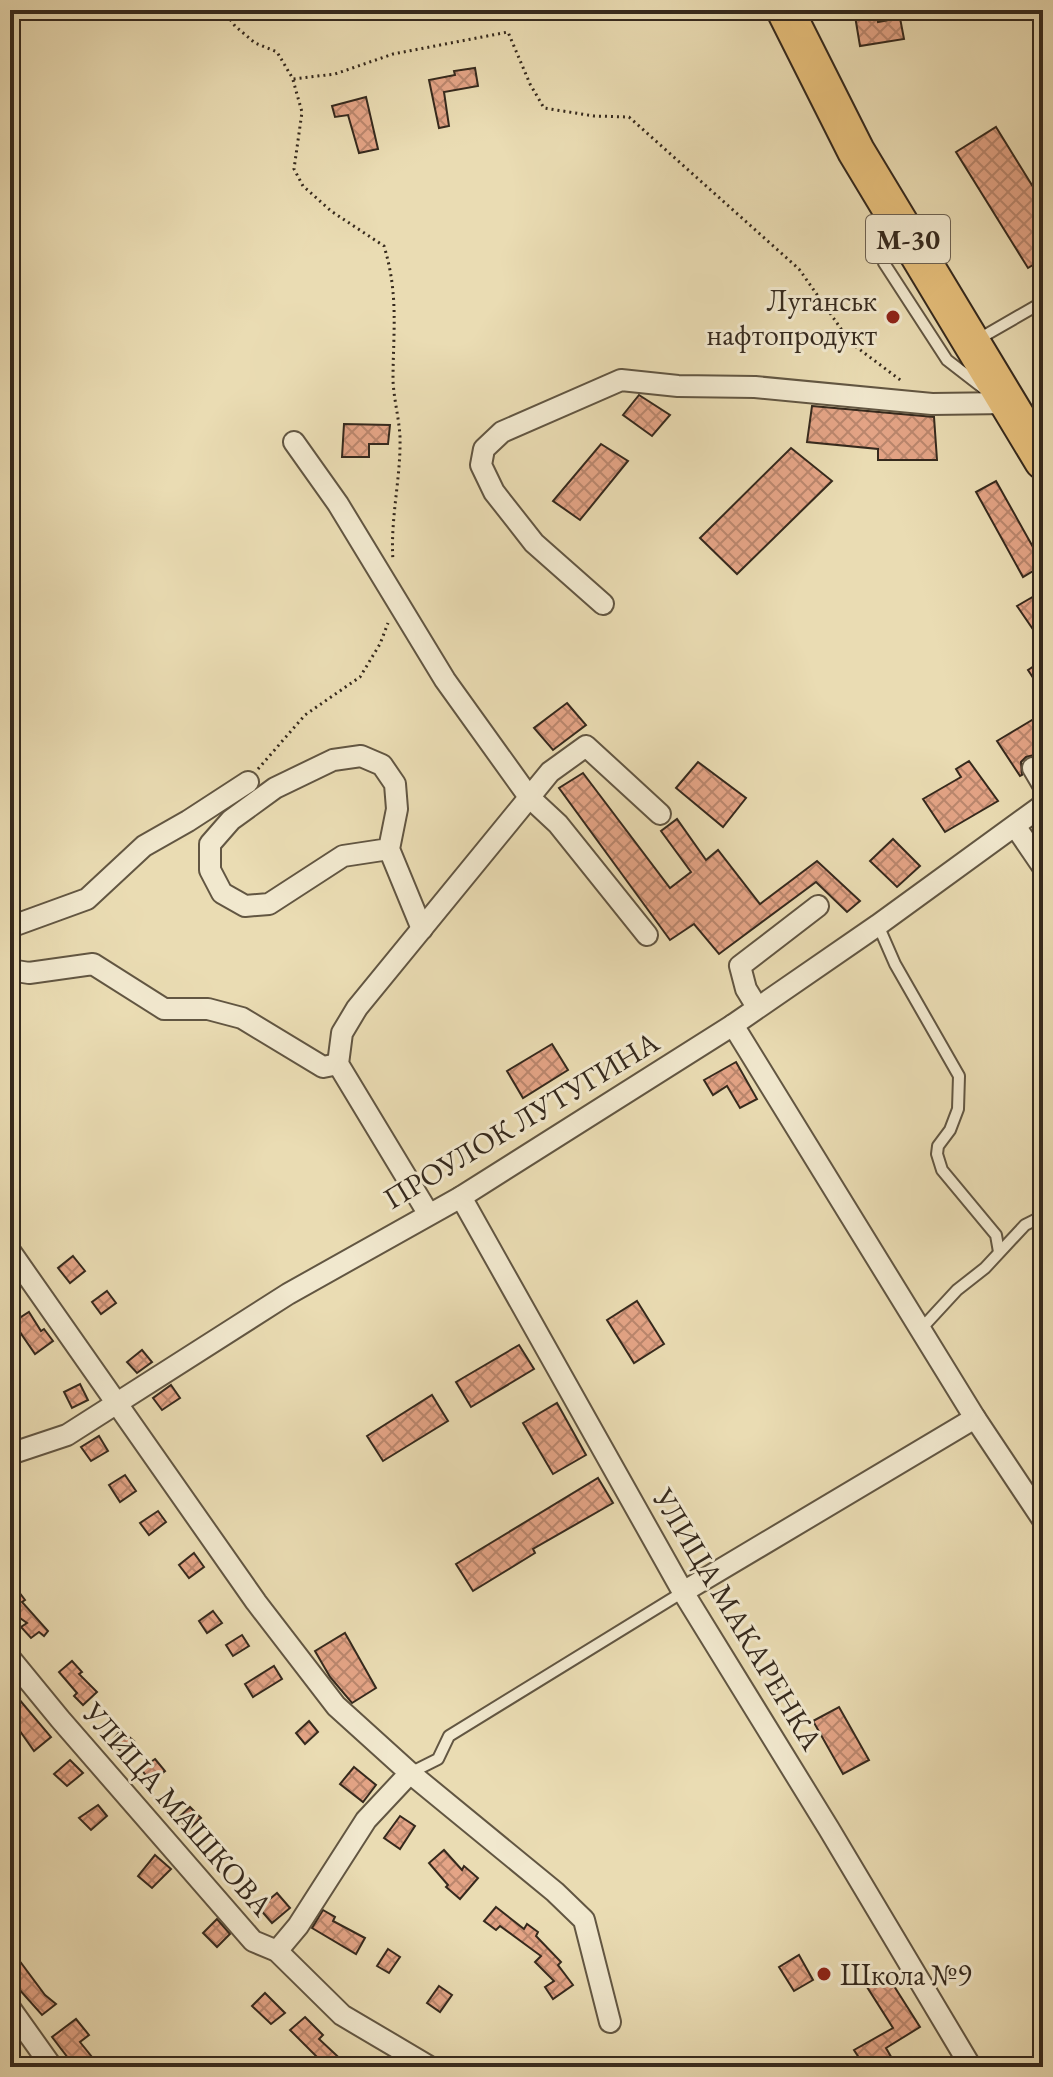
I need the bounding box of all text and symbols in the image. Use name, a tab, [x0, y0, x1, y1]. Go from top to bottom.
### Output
road number: М-30	[866, 215, 950, 263]
place label: Луганськ нафтопродукт	[707, 281, 877, 354]
marker: Луганськ нафтопродукт	[884, 308, 902, 326]
street label: ПРОУЛОК ЛУТУГИНА	[376, 1022, 666, 1218]
street label: УЛИЦА МАКАРЕНКА	[644, 1480, 832, 1758]
street label: УЛИЦА МАШКОВА	[74, 1693, 282, 1924]
place label: Школа №9	[840, 1955, 972, 1994]
marker: Школа №9	[815, 1965, 833, 1983]

